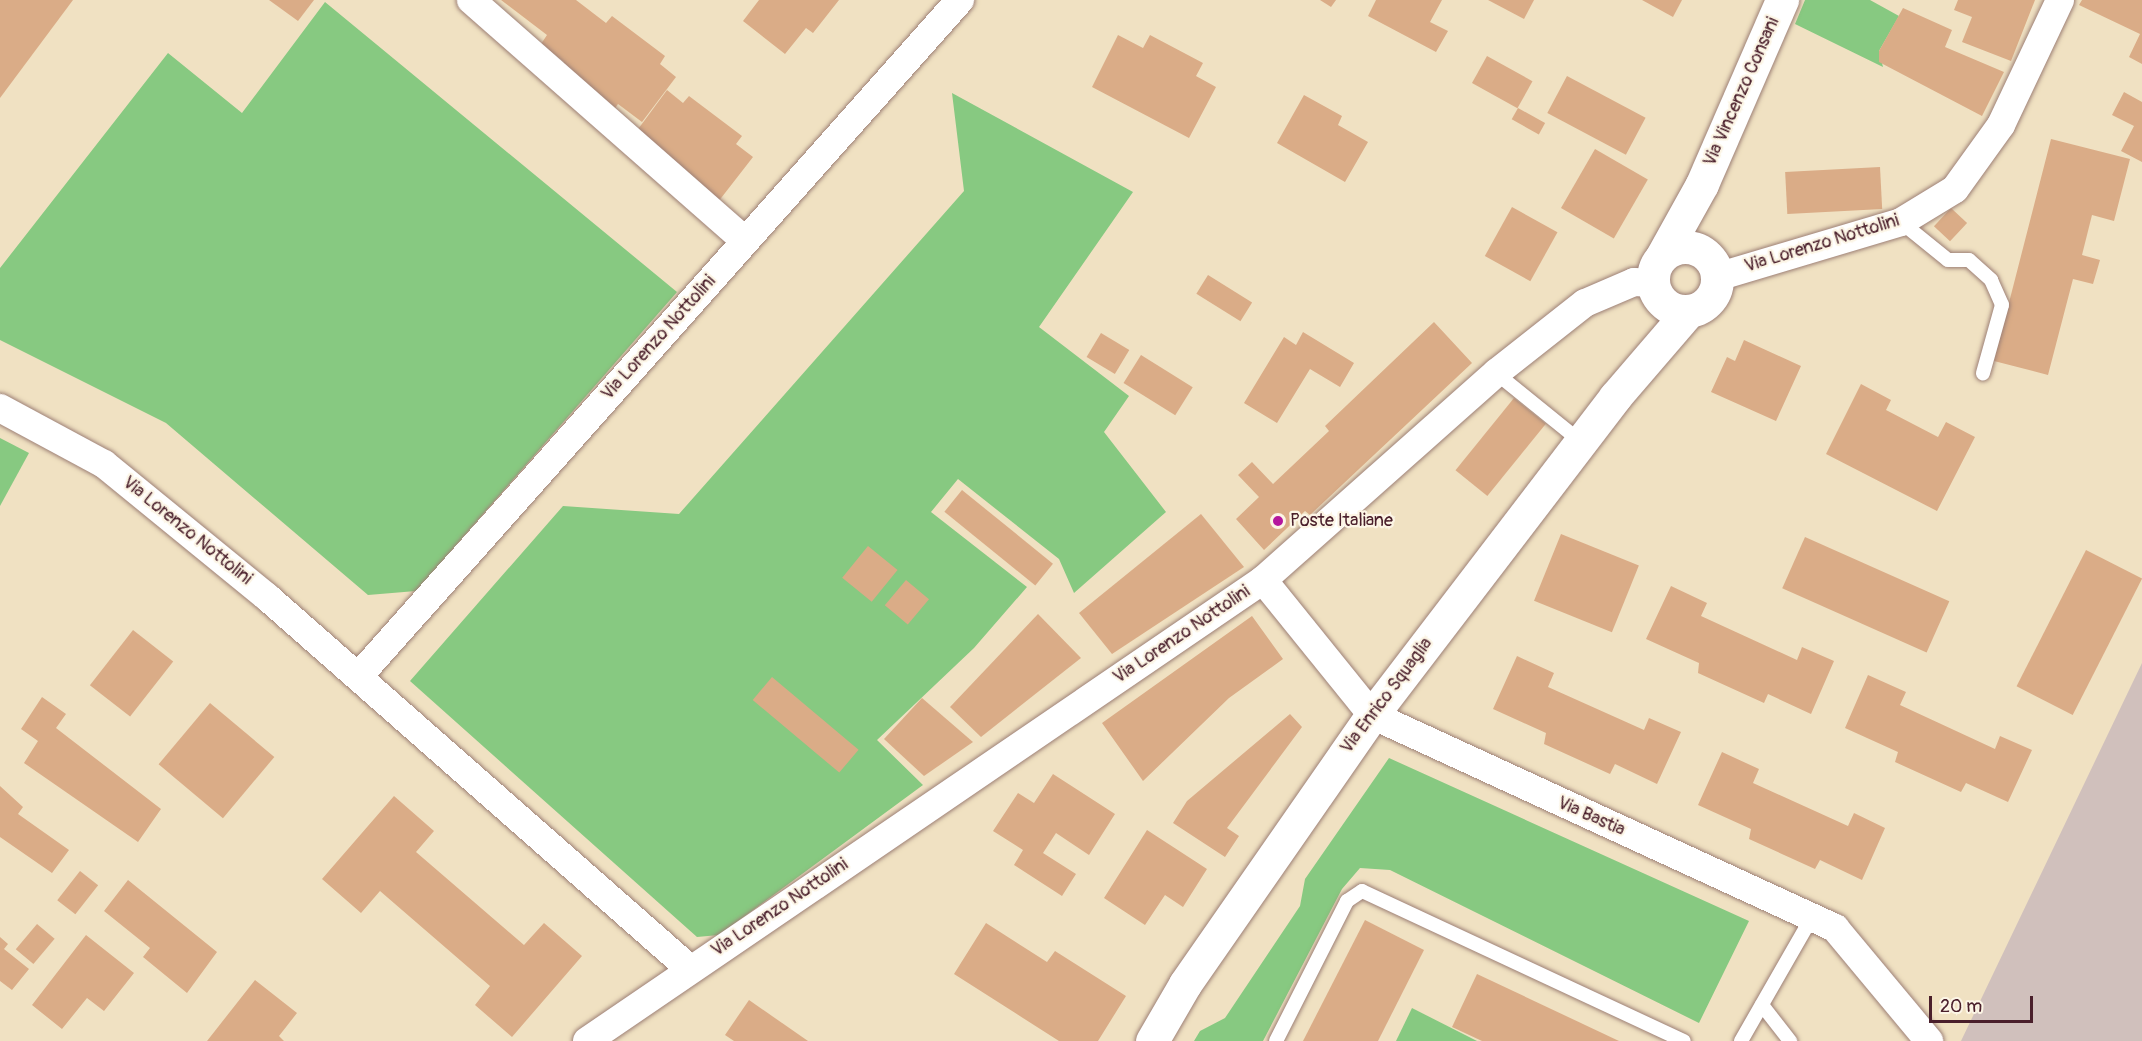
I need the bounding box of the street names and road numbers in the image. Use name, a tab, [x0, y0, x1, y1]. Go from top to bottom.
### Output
street label: Via Vincenzo Consani	[1699, 14, 1785, 170]
street label: Via Lorenzo Nottolini	[1742, 210, 1902, 278]
street label: Via Lorenzo Nottolini	[597, 271, 721, 405]
street label: Via Lorenzo Nottolini	[118, 472, 256, 590]
street label: Via Lorenzo Nottolini	[1109, 581, 1255, 689]
street label: Via Enrico Squaglia	[1336, 634, 1438, 758]
street label: Via Bastia	[1554, 793, 1628, 841]
street label: Via Lorenzo Nottolini	[707, 854, 853, 962]

